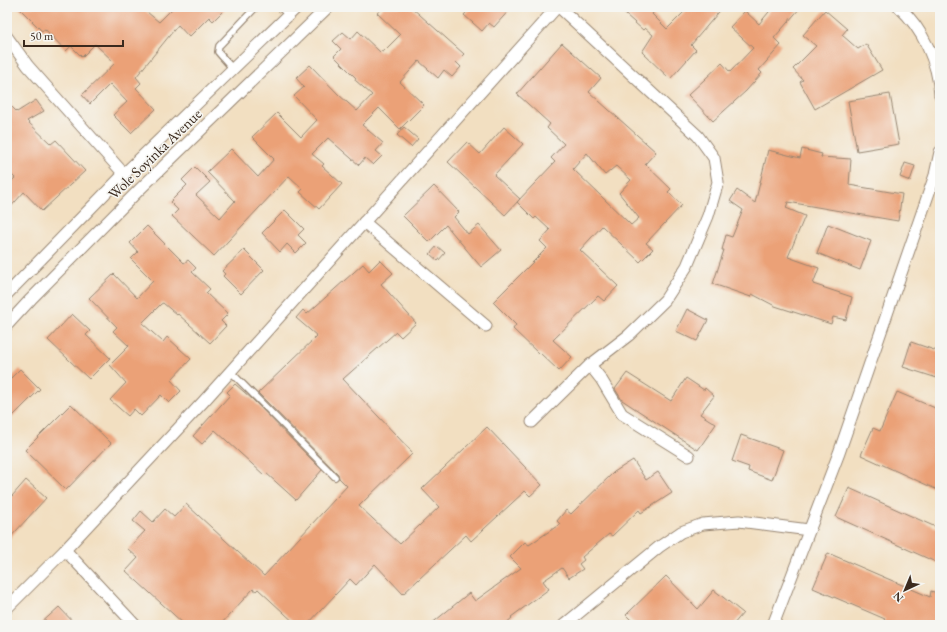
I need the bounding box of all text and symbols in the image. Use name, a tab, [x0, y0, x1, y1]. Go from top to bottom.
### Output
scale bar	[24, 22, 123, 48]
text: 50 m	[30, 28, 54, 44]
street label: Wole Soyinka Avenue	[104, 104, 206, 203]
north arrow	[885, 570, 925, 610]
text: N	[890, 589, 906, 605]

